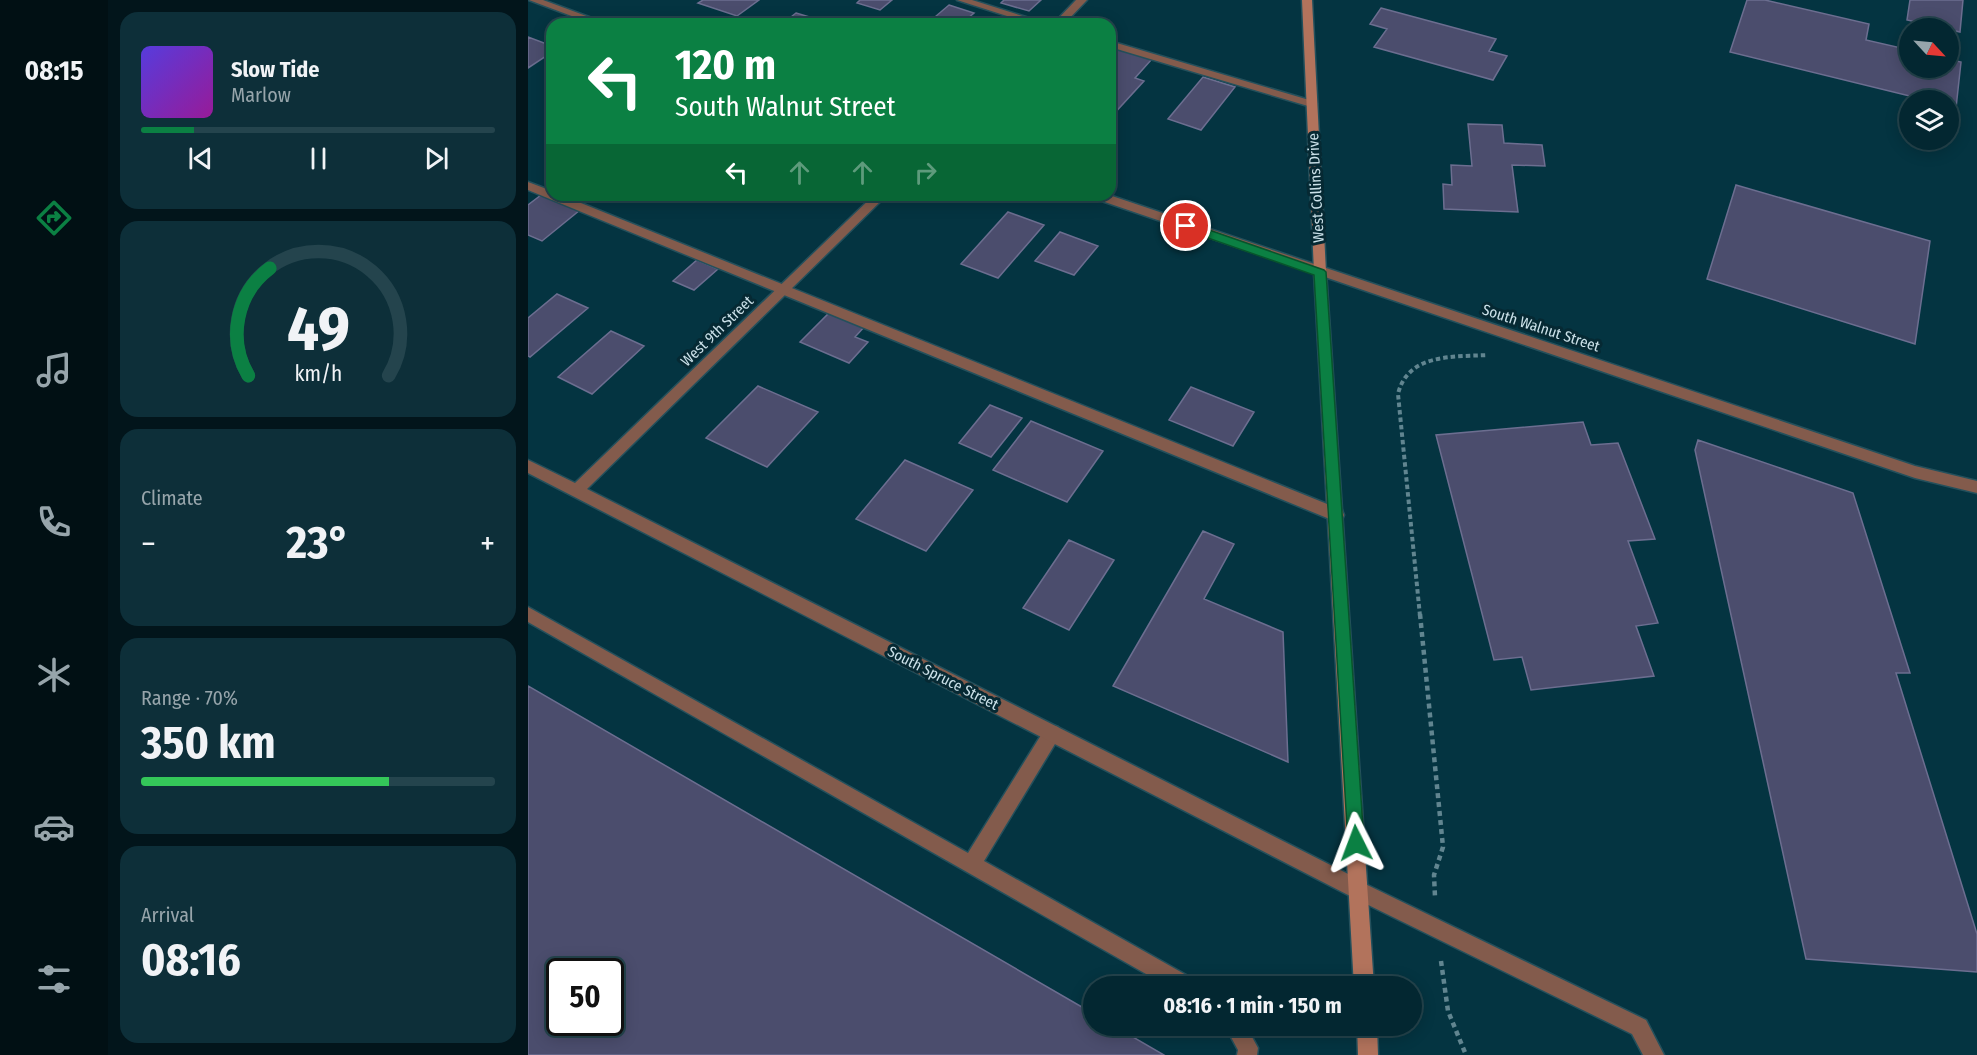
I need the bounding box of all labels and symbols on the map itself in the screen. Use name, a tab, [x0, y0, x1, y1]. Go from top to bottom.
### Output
north arrow	[1899, 18, 1959, 78]
street label: West Collins Drive	[1304, 133, 1328, 243]
pin	[1160, 200, 1211, 251]
street label: West 9th Street	[677, 292, 757, 370]
street label: South Walnut Street	[1480, 301, 1602, 356]
street label: South Spruce Street	[885, 642, 1002, 714]
position arrow	[1324, 811, 1388, 875]
speed limit sign: 50	[546, 958, 624, 1036]

